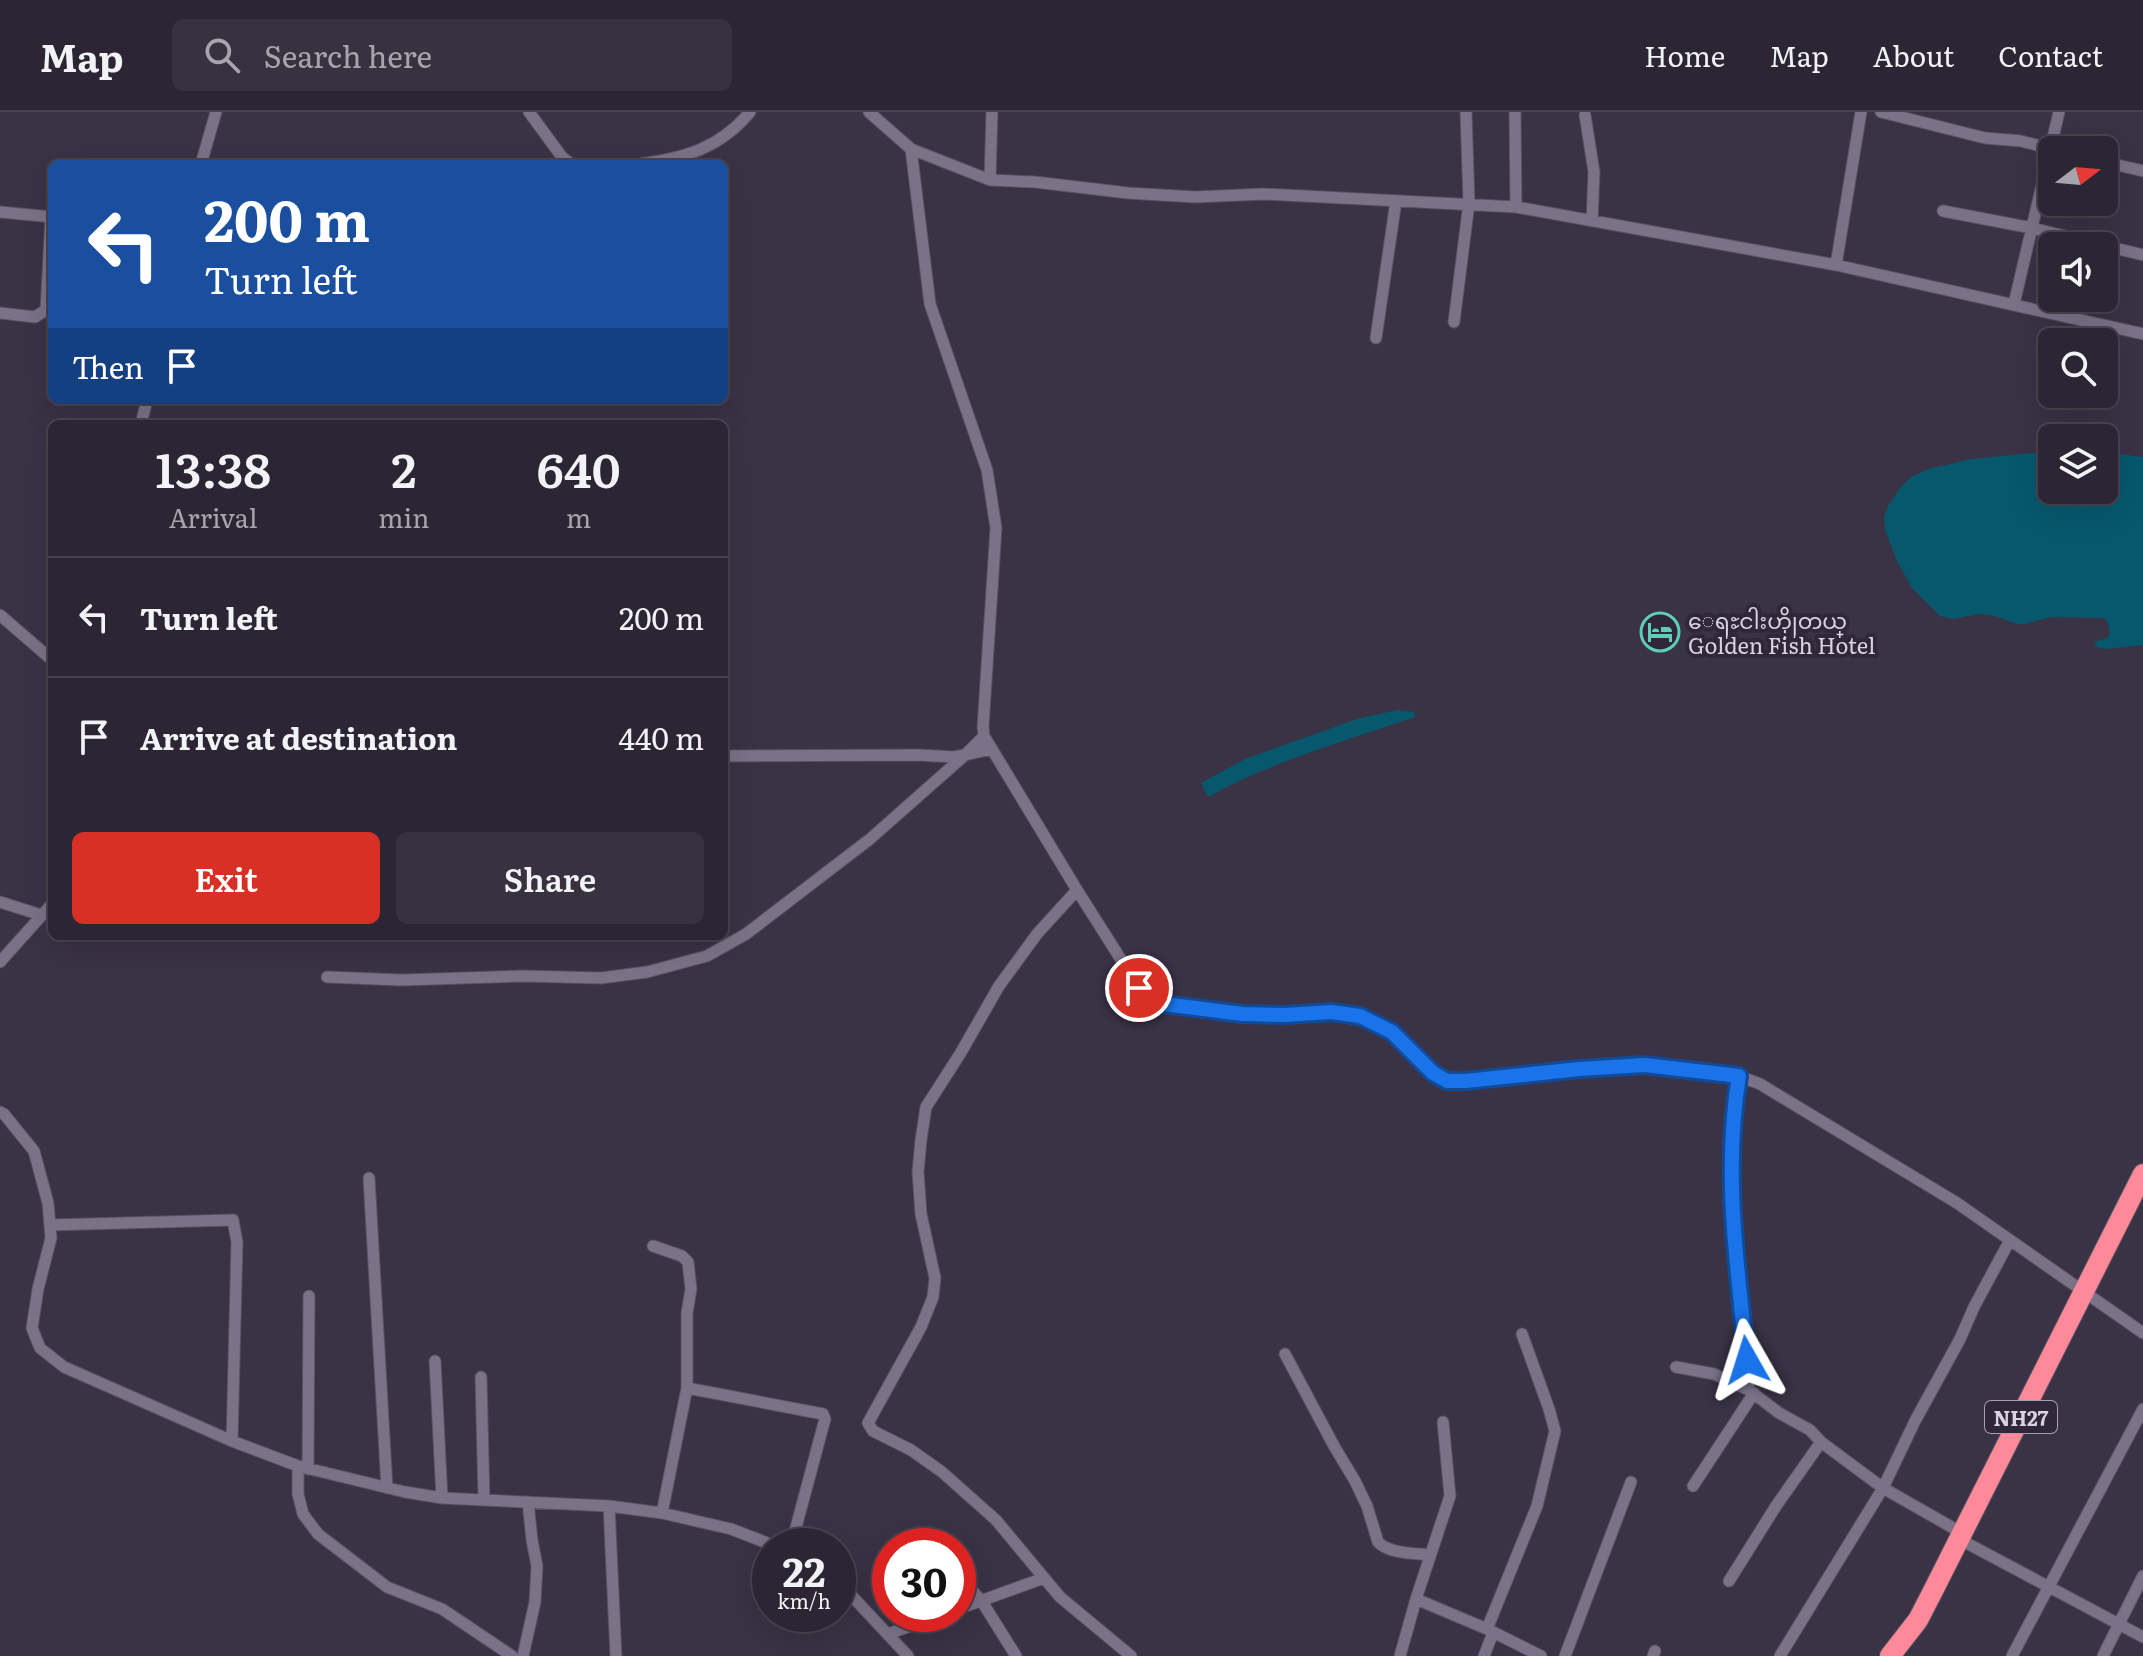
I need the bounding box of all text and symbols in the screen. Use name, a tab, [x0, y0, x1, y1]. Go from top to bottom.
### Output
search box	[172, 19, 732, 91]
text: Map	[40, 27, 124, 84]
icon: search	[200, 33, 244, 77]
text: Search here	[264, 33, 432, 77]
text: Home	[1644, 34, 1725, 76]
text: Map	[1769, 34, 1829, 76]
text: About	[1873, 34, 1954, 76]
text: Contact	[1998, 34, 2103, 76]
north arrow	[2038, 136, 2118, 216]
map controls	[2038, 136, 2118, 504]
text: 200 m	[204, 176, 370, 259]
icon: left	[72, 192, 176, 296]
button: sound	[2038, 232, 2118, 312]
text: Turn left	[204, 252, 358, 305]
button: search	[2038, 328, 2118, 408]
text: Then	[72, 344, 144, 388]
icon: arrive	[160, 344, 204, 388]
button: layers	[2038, 424, 2118, 504]
text: 13:38	[155, 432, 271, 503]
text: 2	[391, 432, 416, 503]
text: 640	[537, 432, 621, 503]
text: Arrival	[169, 497, 258, 536]
text: min	[378, 497, 429, 536]
text: m	[566, 497, 591, 536]
icon: left	[72, 595, 116, 639]
text: Turn left	[140, 595, 278, 639]
text: 200 m	[619, 595, 704, 639]
place label: ေရႊငါးဟိုုတယ္ Golden Fish Hotel	[1688, 603, 1875, 661]
hotel icon: ေရႊငါးဟိုုတယ္ Golden Fish Hotel	[1639, 611, 1681, 653]
icon: arrive	[72, 715, 116, 759]
text: Arrive at destination	[140, 715, 457, 759]
text: 440 m	[619, 715, 704, 759]
button: Exit	[72, 832, 380, 924]
button: Share	[396, 832, 704, 924]
pin	[1105, 954, 1173, 1022]
icon: arrive	[1117, 966, 1161, 1010]
position arrow	[1705, 1318, 1789, 1402]
road number: NH27	[1985, 1401, 2057, 1433]
speed limit sign: 30	[872, 1528, 976, 1632]
text: 22	[783, 1540, 825, 1599]
text: km/h	[777, 1585, 831, 1615]

